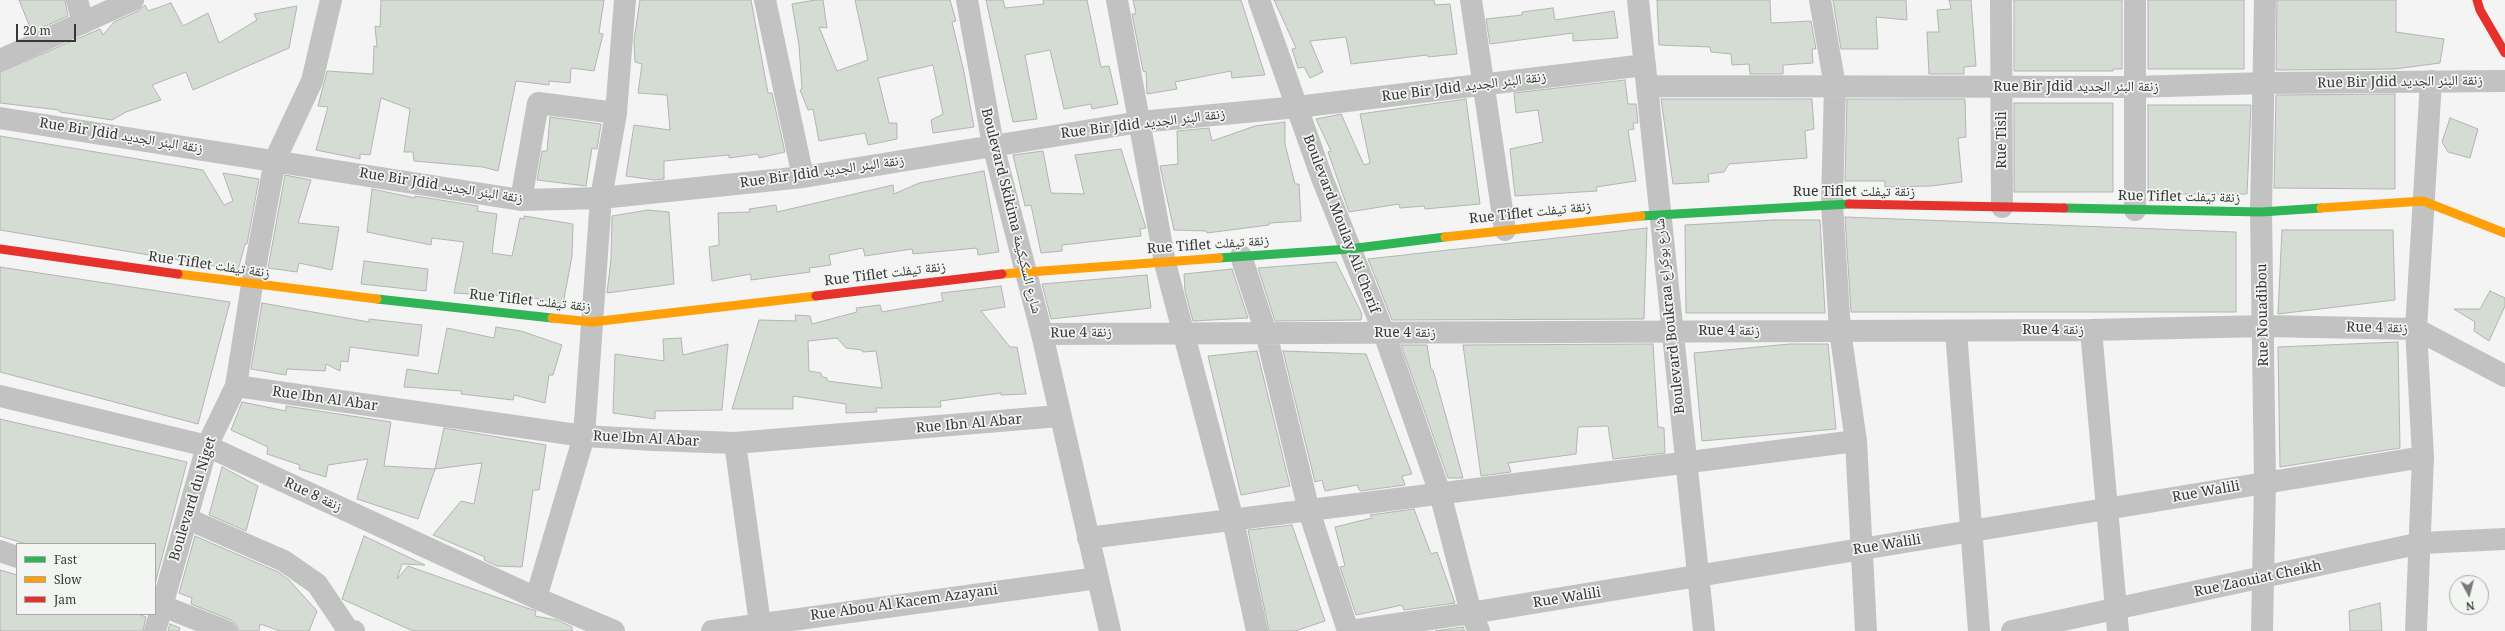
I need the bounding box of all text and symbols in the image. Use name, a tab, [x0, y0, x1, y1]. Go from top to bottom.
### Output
scale bar	[18, 16, 78, 42]
text: 20 m	[23, 22, 51, 39]
street label: Rue Bir Jdid زنقة البئر الجديد	[1381, 69, 1547, 105]
street label: Rue Bir Jdid زنقة البئر الجديد	[2317, 72, 2483, 92]
street label: Rue Bir Jdid زنقة البئر الجديد	[1993, 79, 2159, 95]
street label: Boulevard Skikima شارع السكيكيمة	[977, 106, 1045, 316]
street label: Rue Bir Jdid زنقة البئر الجديد	[1060, 106, 1226, 142]
street label: Rue Tisli	[1994, 111, 2010, 169]
street label: Rue Bir Jdid زنقة البئر الجديد	[38, 115, 204, 157]
street label: Boulevard Moulay Ali Cherif	[1299, 132, 1383, 316]
street label: Rue Bir Jdid زنقة البئر الجديد	[739, 152, 905, 192]
street label: Rue Bir Jdid زنقة البئر الجديد	[358, 165, 524, 207]
street label: Rue Tiflet زنقة تيفلت	[1793, 184, 1915, 200]
street label: Rue Tiflet زنقة تيفلت	[2118, 188, 2240, 206]
street label: Rue Tiflet زنقة تيفلت	[1468, 198, 1592, 228]
street label: Boulevard Boukraa شارع بوكراع	[1651, 217, 1689, 415]
street label: Rue Tiflet زنقة تيفلت	[1146, 232, 1270, 258]
street label: Rue Tiflet زنقة تيفلت	[147, 248, 271, 282]
street label: Rue Tiflet زنقة تيفلت	[823, 258, 947, 290]
street label: Rue Nouadibou	[2254, 263, 2272, 367]
street label: Rue Tiflet زنقة تيفلت	[468, 286, 592, 316]
street label: Rue 4 زنقة	[2346, 319, 2408, 337]
street label: Rue 4 زنقة	[2022, 322, 2084, 338]
street label: Rue 4 زنقة	[1698, 323, 1760, 339]
street label: Rue 4 زنقة	[1050, 324, 1112, 342]
street label: Rue 4 زنقة	[1374, 325, 1436, 341]
street label: Rue Ibn Al Abar	[271, 383, 379, 415]
street label: Rue Ibn Al Abar	[915, 411, 1023, 437]
street label: Rue Ibn Al Abar	[592, 428, 700, 450]
street label: Boulevard du Niget	[166, 435, 220, 563]
street label: Rue 8 زنقة	[282, 474, 344, 516]
street label: Rue Walili	[2171, 478, 2241, 506]
street label: Rue Walili	[1852, 531, 1922, 559]
legend	[16, 543, 156, 615]
text: Fast	[54, 551, 77, 568]
street label: Rue Zaouiat Cheikh	[2193, 557, 2323, 601]
text: Slow	[54, 571, 82, 588]
north arrow	[2449, 575, 2489, 615]
street label: Rue Abou Al Kacem Azayani	[809, 582, 999, 624]
street label: Rue Walili	[1532, 584, 1602, 612]
text: Jam	[54, 591, 76, 608]
text: N	[2465, 598, 2476, 614]

